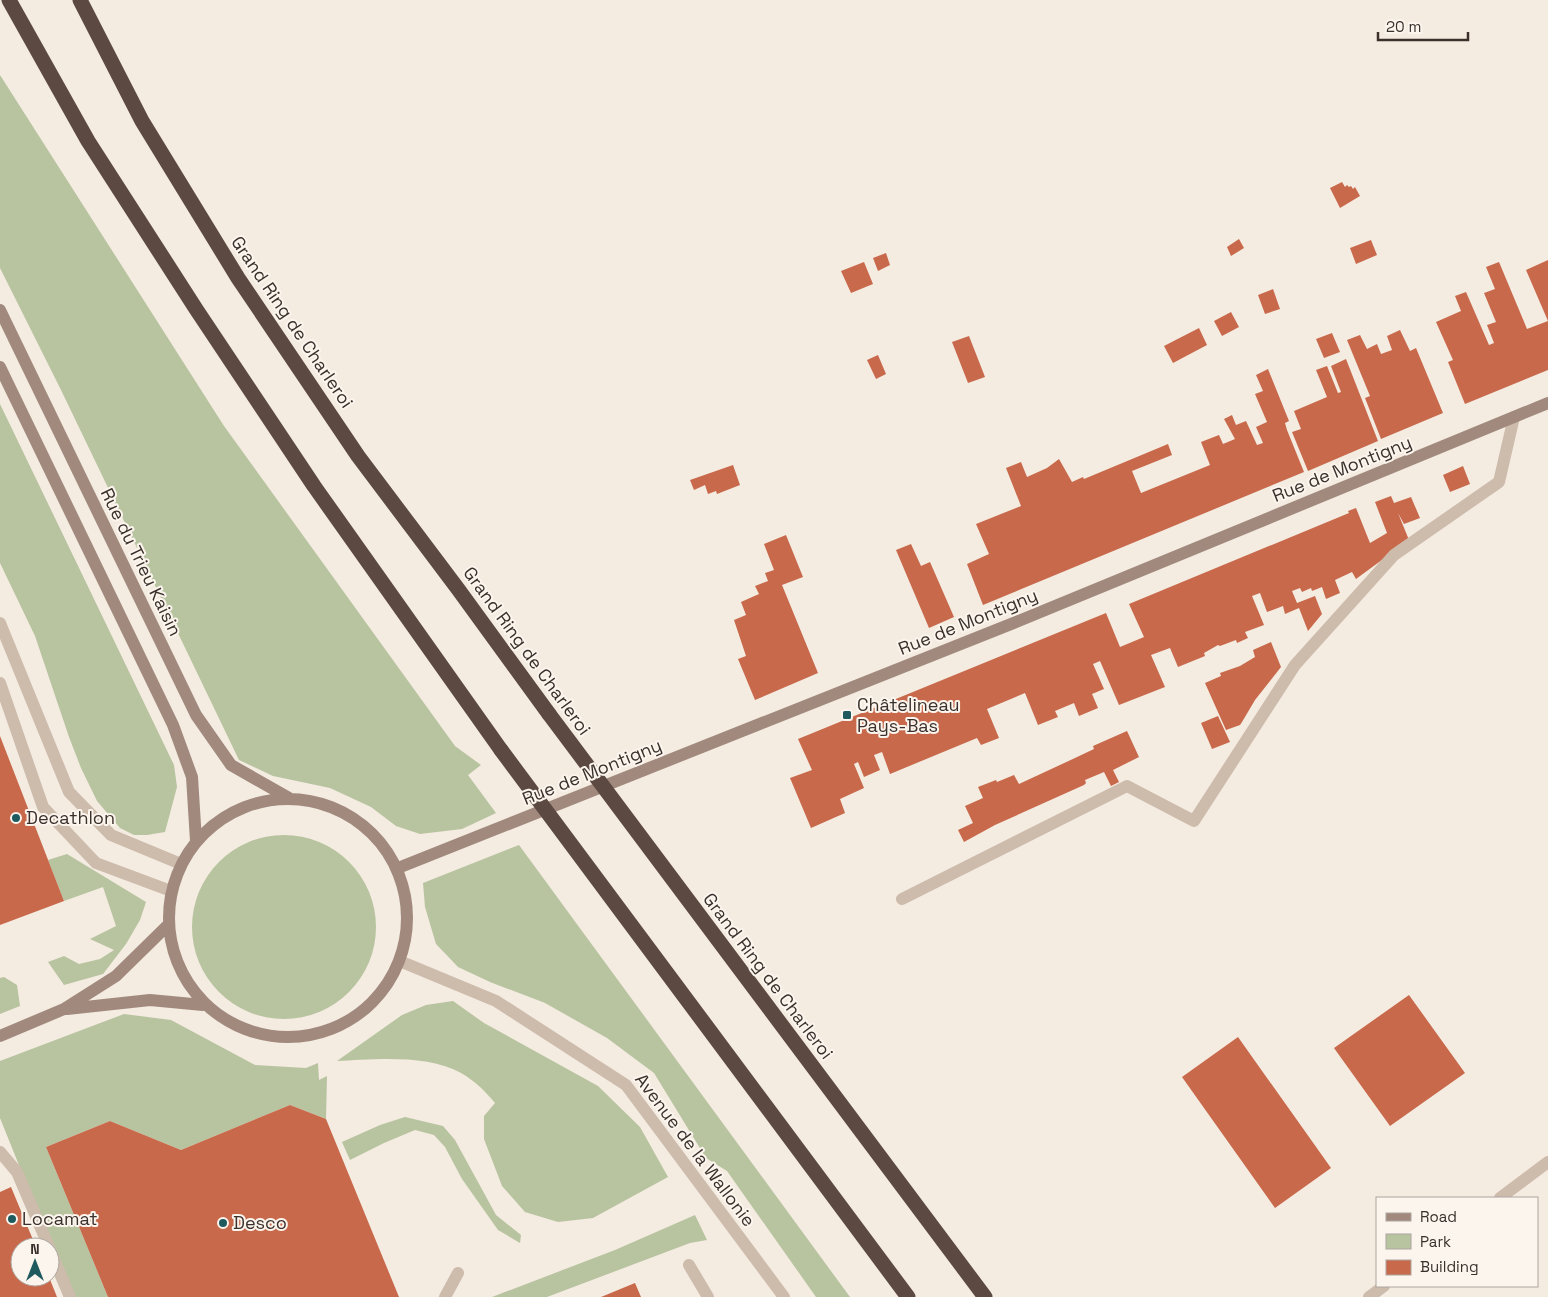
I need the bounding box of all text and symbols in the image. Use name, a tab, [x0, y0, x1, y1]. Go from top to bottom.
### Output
scale bar	[1378, 10, 1468, 42]
text: 20 m	[1386, 17, 1421, 36]
street label: Grand Ring de Charleroi	[226, 231, 359, 412]
street label: Rue de Montigny	[1269, 430, 1415, 507]
street label: Rue du Trieu Kaisin	[96, 484, 187, 640]
street label: Grand Ring de Charleroi	[459, 562, 596, 739]
street label: Rue de Montigny	[895, 583, 1041, 660]
place label: Châtelineau Pays-Bas	[857, 693, 960, 737]
marker: Châtelineau Pays-Bas	[841, 709, 853, 721]
street label: Rue de Montigny	[519, 733, 665, 810]
place label: Decathlon	[26, 806, 115, 829]
marker: Decathlon	[10, 812, 22, 824]
street label: Grand Ring de Charleroi	[698, 888, 839, 1064]
street label: Avenue de la Wallonie	[630, 1068, 761, 1231]
legend	[1376, 1197, 1538, 1287]
place label: Locamat	[22, 1207, 98, 1230]
text: Road	[1420, 1207, 1457, 1226]
place label: Desco	[233, 1211, 287, 1234]
marker: Locamat	[6, 1213, 18, 1225]
marker: Desco	[217, 1217, 229, 1229]
text: Park	[1420, 1232, 1451, 1251]
north arrow	[10, 1237, 60, 1287]
text: N	[30, 1240, 40, 1258]
text: Building	[1420, 1257, 1479, 1276]

